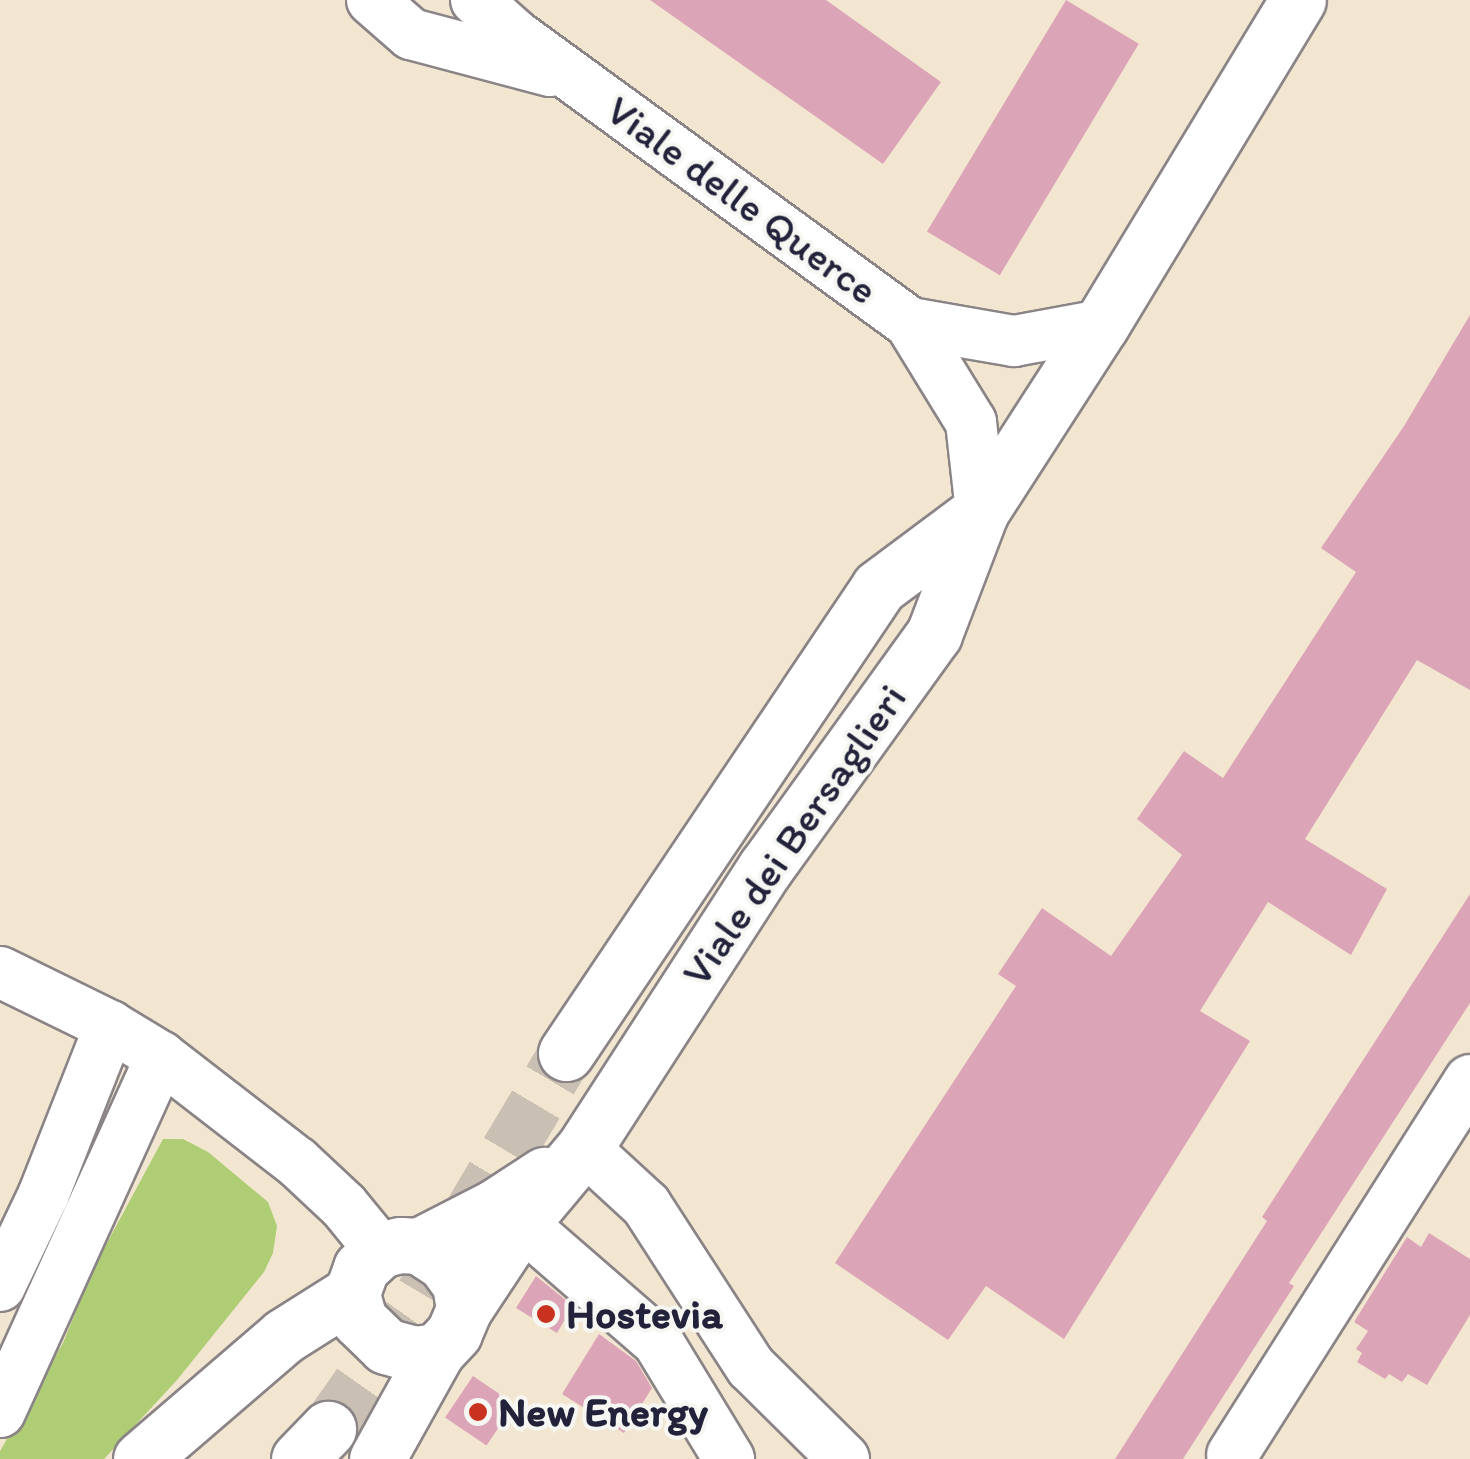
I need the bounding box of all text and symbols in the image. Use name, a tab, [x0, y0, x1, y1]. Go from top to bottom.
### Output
street label: Viale delle Querce	[596, 85, 888, 315]
street label: Viale dei Bersaglieri	[672, 675, 916, 995]
place label: Hostevia	[566, 1289, 723, 1339]
marker: Hostevia	[535, 1303, 557, 1325]
place label: New Energy	[498, 1387, 708, 1437]
marker: New Energy	[467, 1401, 489, 1423]

